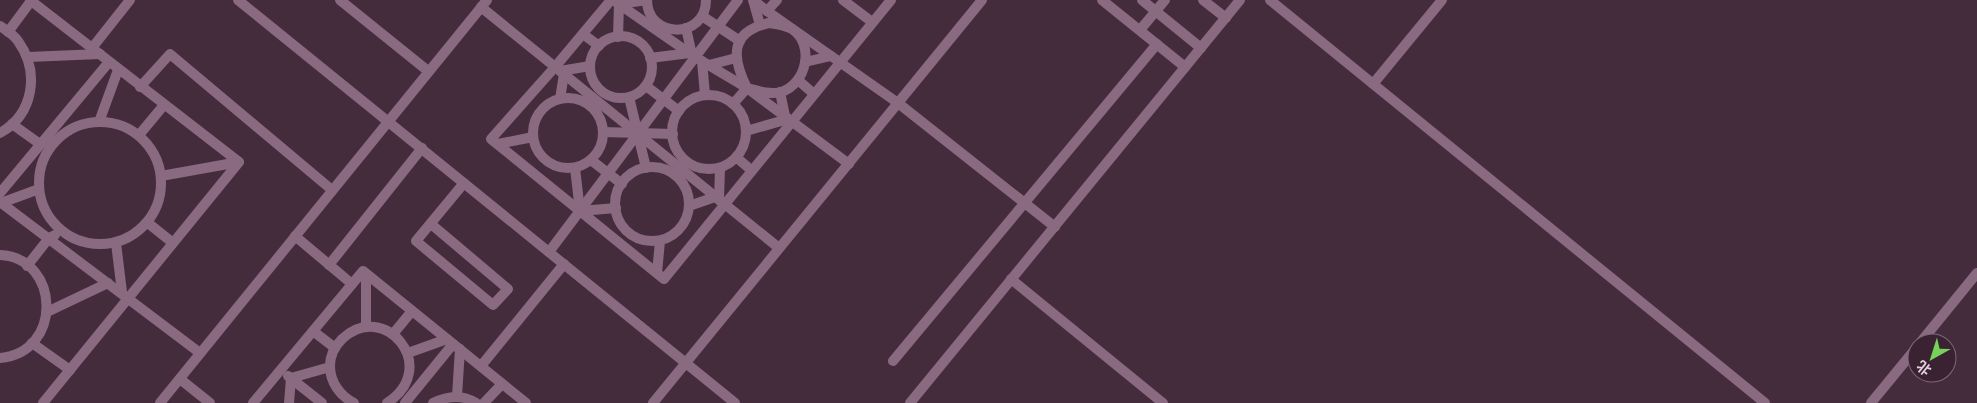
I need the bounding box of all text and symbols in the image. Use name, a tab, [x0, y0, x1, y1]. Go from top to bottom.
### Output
north arrow	[1907, 333, 1957, 383]
text: 北	[1913, 357, 1934, 380]

